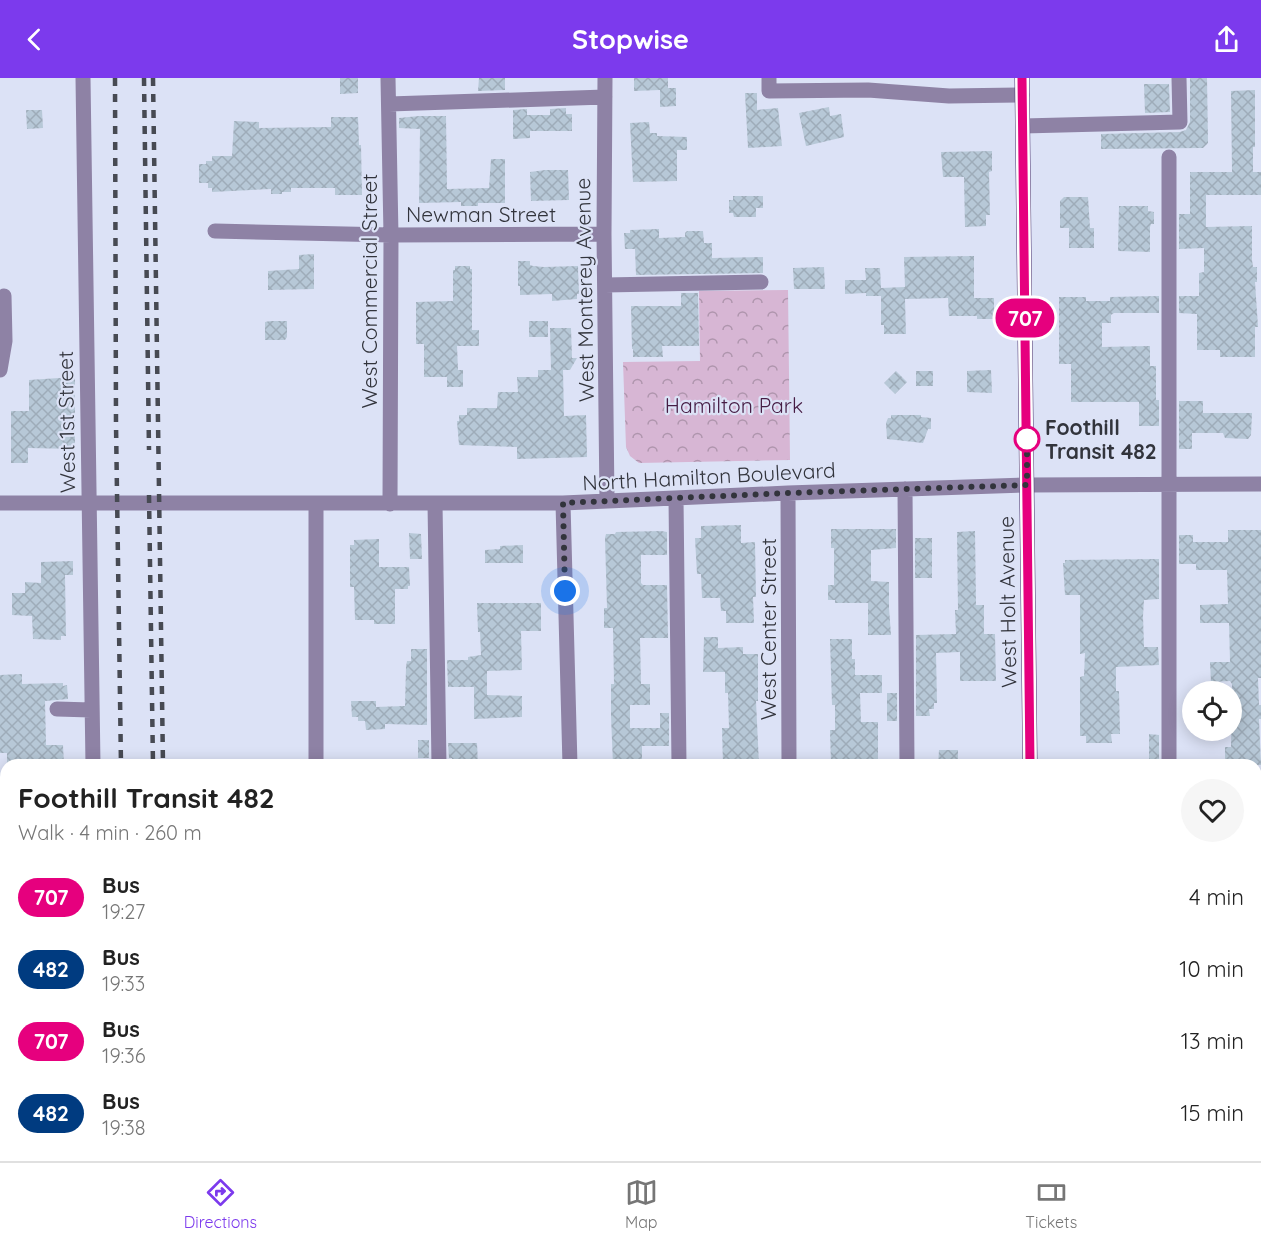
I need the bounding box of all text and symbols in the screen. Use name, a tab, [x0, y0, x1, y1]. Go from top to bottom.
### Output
text: Stopwise	[572, 22, 689, 56]
icon: back	[18, 23, 51, 56]
icon: share	[1210, 23, 1243, 56]
street label: West Commercial Street	[356, 174, 382, 408]
street label: West Monterey Avenue	[569, 178, 599, 402]
street label: Newman Street	[406, 201, 556, 227]
line badge: 707	[990, 298, 1060, 338]
text: 707	[1007, 305, 1043, 331]
street label: West 1st Street	[52, 351, 80, 493]
park label: Hamilton Park	[665, 392, 803, 418]
place label: Foothill Transit 482	[1045, 414, 1157, 464]
marker: Foothill Transit 482	[1014, 426, 1040, 452]
street label: North Hamilton Boulevard	[582, 456, 836, 496]
street label: West Holt Avenue	[993, 516, 1021, 688]
street label: West Center Street	[755, 538, 781, 720]
your location	[550, 576, 580, 606]
map controls	[1182, 681, 1242, 741]
button: locate	[1182, 681, 1242, 741]
button: heart	[1181, 779, 1244, 842]
text: Foothill Transit 482	[18, 780, 275, 815]
text: Walk · 4 min · 260 m	[18, 820, 202, 845]
text: Bus	[102, 871, 140, 899]
text: 4 min	[1189, 883, 1244, 911]
text: 707	[33, 884, 69, 910]
text: 19:27	[102, 899, 145, 924]
text: Bus	[102, 943, 140, 971]
text: 10 min	[1179, 955, 1244, 983]
text: 482	[33, 956, 69, 982]
text: 19:33	[102, 971, 145, 996]
text: Bus	[102, 1015, 140, 1043]
text: 13 min	[1181, 1027, 1244, 1055]
text: 707	[33, 1028, 69, 1054]
text: 19:36	[102, 1043, 146, 1068]
text: Bus	[102, 1087, 140, 1115]
text: 15 min	[1180, 1099, 1244, 1127]
text: 482	[33, 1100, 69, 1126]
text: 19:38	[102, 1115, 146, 1140]
tab: Directions	[184, 1176, 257, 1232]
tab: Map	[625, 1176, 658, 1232]
tab: Tickets	[1025, 1176, 1077, 1232]

